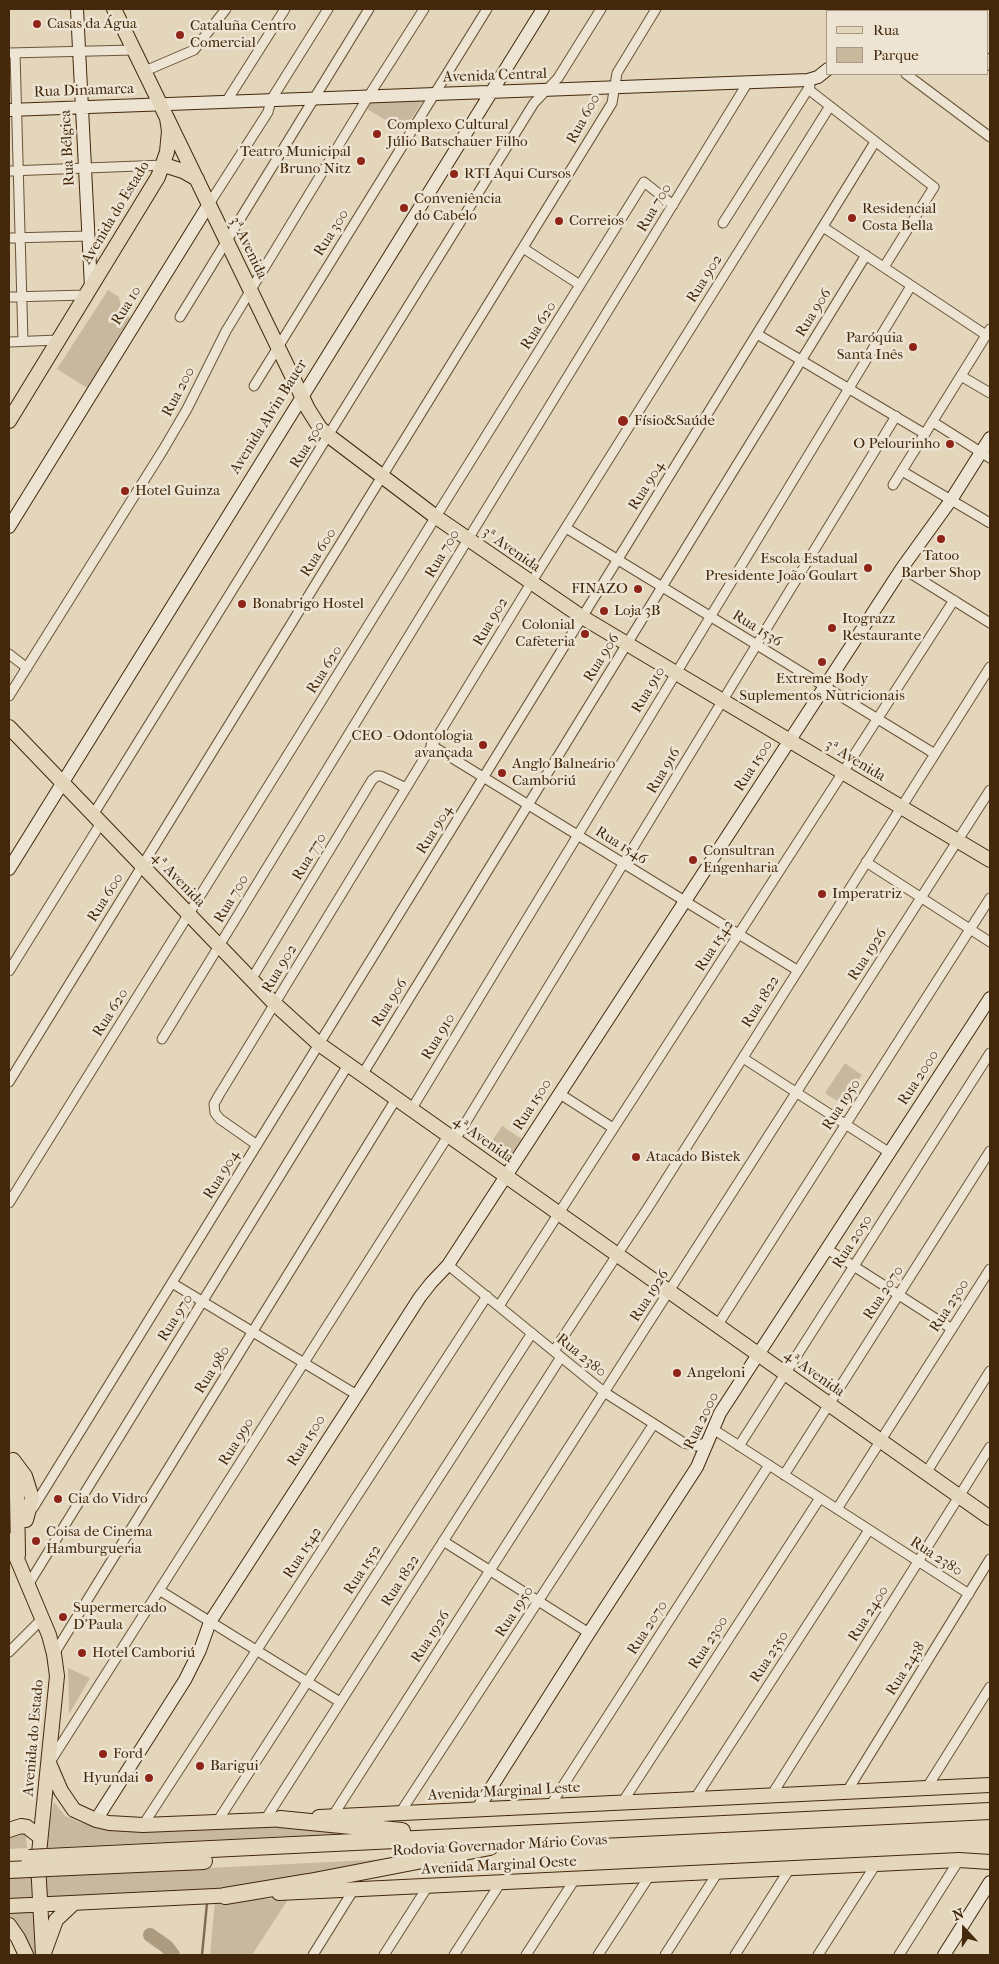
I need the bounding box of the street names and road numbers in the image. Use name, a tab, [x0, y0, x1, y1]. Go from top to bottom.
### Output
street label: Avenida Central	[443, 65, 547, 87]
street label: Rua Dinamarca	[34, 80, 134, 102]
street label: Rua 600	[563, 91, 605, 147]
street label: Rua Bélgica	[57, 109, 79, 187]
street label: Avenida do Estado	[78, 158, 154, 268]
street label: Rua 700	[634, 181, 676, 235]
street label: Rua 300	[311, 206, 353, 260]
street label: 3ª Avenida	[225, 214, 271, 282]
street label: Rua 902	[683, 252, 727, 306]
street label: Rua 10	[108, 283, 146, 329]
street label: Rua 906	[792, 286, 836, 340]
street label: Rua 620	[517, 299, 561, 353]
street label: Avenida Alvin Bauer	[226, 356, 312, 478]
street label: Rua 200	[158, 364, 200, 420]
street label: Rua 500	[287, 418, 329, 472]
street label: Rua 904	[625, 458, 669, 514]
street label: 3ª Avenida	[478, 523, 544, 577]
street label: Rua 600	[297, 525, 341, 581]
street label: Rua 700	[422, 527, 464, 581]
street label: Rua 902	[470, 595, 512, 649]
street label: Rua 1536	[729, 607, 785, 651]
street label: Rua 906	[580, 631, 624, 685]
street label: Rua 620	[303, 643, 347, 697]
street label: Rua 910	[628, 664, 670, 716]
street label: 3ª Avenida	[822, 736, 888, 786]
street label: Rua 1500	[731, 737, 777, 795]
street label: Rua 916	[643, 745, 685, 797]
street label: Rua 904	[413, 802, 457, 858]
street label: Rua 1546	[592, 823, 650, 869]
street label: Rua 770	[289, 830, 331, 884]
street label: 4ª Avenida	[147, 849, 209, 911]
street label: Rua 600	[84, 870, 128, 926]
street label: Rua 700	[211, 872, 253, 926]
street label: Rua 1542	[692, 917, 738, 975]
street label: Rua 1926	[845, 926, 891, 984]
street label: Rua 902	[259, 942, 301, 996]
street label: Rua 1822	[738, 973, 784, 1031]
street label: Rua 906	[368, 976, 412, 1030]
street label: Rua 620	[89, 986, 133, 1040]
street label: Rua 910	[418, 1011, 460, 1063]
street label: Rua 2000	[895, 1047, 943, 1109]
street label: Rua 1500	[510, 1076, 556, 1134]
street label: Rua 1950	[819, 1076, 865, 1134]
street label: 4ª Avenida	[449, 1113, 517, 1167]
street label: Rua 904	[200, 1147, 244, 1203]
street label: Rua 2050	[829, 1212, 877, 1272]
street label: Rua 2070	[860, 1263, 908, 1323]
street label: Rua 1926	[627, 1267, 673, 1325]
street label: Rua 2300	[926, 1276, 974, 1336]
street label: Rua 970	[154, 1291, 198, 1345]
street label: Rua 2380	[552, 1330, 610, 1382]
street label: Rua 980	[191, 1343, 235, 1397]
street label: 4ª Avenida	[780, 1347, 848, 1401]
street label: Rua 2000	[680, 1389, 724, 1453]
street label: Rua 1500	[284, 1412, 330, 1470]
street label: Rua 990	[215, 1415, 259, 1469]
street label: Rua 1542	[280, 1524, 326, 1582]
street label: Rua 2380	[906, 1533, 966, 1581]
street label: Rua 1552	[340, 1542, 386, 1598]
street label: Rua 1822	[378, 1552, 424, 1610]
street label: Rua 1950	[492, 1583, 538, 1641]
street label: Rua 2400	[845, 1583, 893, 1645]
street label: Rua 2070	[624, 1598, 672, 1658]
street label: Rua 1926	[408, 1608, 454, 1666]
street label: Rua 2300	[685, 1613, 733, 1673]
street label: Rua 2350	[747, 1628, 793, 1686]
street label: Rua 2438	[883, 1639, 929, 1699]
street label: Avenida do Estado	[20, 1679, 48, 1797]
street label: Avenida Marginal Leste	[427, 1779, 581, 1805]
street label: Rodovia Governador Mário Covas	[392, 1831, 608, 1861]
street label: Avenida Marginal Oeste	[421, 1853, 577, 1879]

